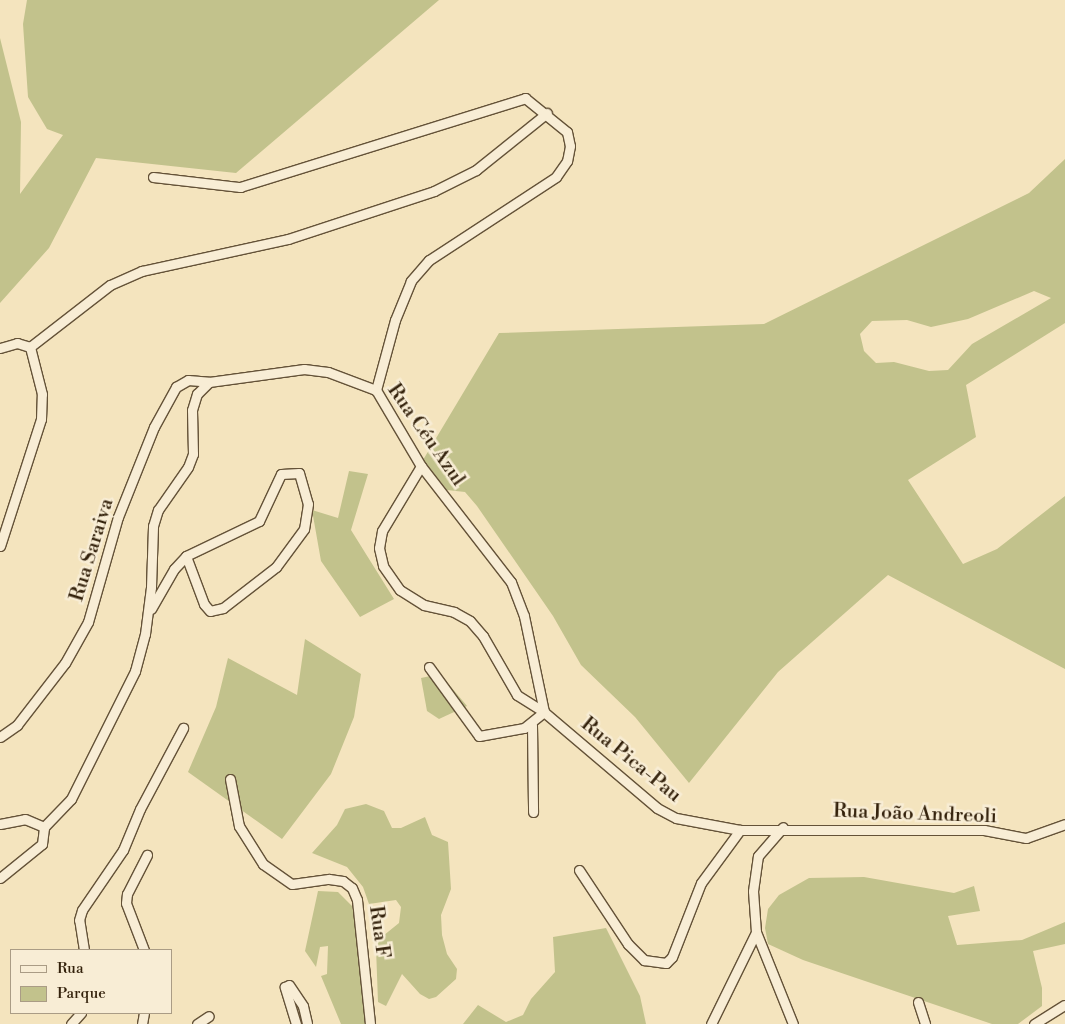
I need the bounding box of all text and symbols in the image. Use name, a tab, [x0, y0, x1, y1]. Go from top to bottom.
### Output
street label: Rua Céu Azul	[382, 379, 470, 491]
street label: Rua Saraiva	[65, 496, 119, 604]
street label: Rua Pica-Pau	[576, 712, 686, 808]
street label: Rua João Andreoli	[833, 799, 997, 829]
street label: Rua F	[363, 904, 395, 960]
legend	[10, 949, 172, 1014]
text: Rua	[57, 959, 84, 978]
text: Parque	[57, 984, 106, 1003]

